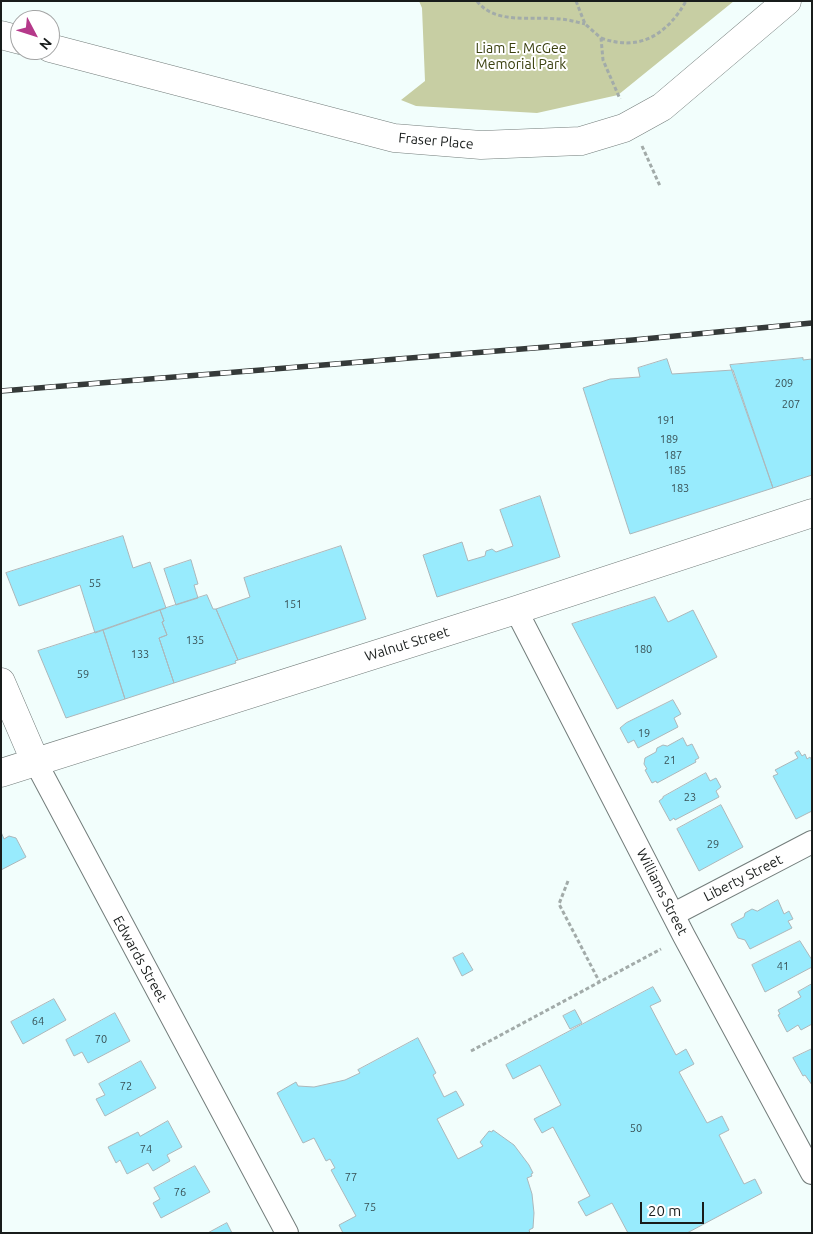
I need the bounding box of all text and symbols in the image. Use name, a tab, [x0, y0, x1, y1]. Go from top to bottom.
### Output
north arrow	[10, 10, 60, 60]
text: N	[36, 35, 55, 53]
park label: Liam E. McGee Memorial Park	[475, 40, 567, 72]
street label: Fraser Place	[398, 129, 474, 153]
house number: 209	[775, 376, 793, 390]
house number: 207	[782, 397, 800, 411]
house number: 191	[657, 413, 675, 427]
house number: 189	[660, 432, 678, 446]
house number: 187	[664, 448, 682, 462]
house number: 185	[668, 463, 686, 477]
house number: 183	[671, 481, 689, 495]
house number: 55	[89, 576, 101, 590]
house number: 151	[284, 597, 302, 611]
street label: Walnut Street	[363, 623, 451, 665]
house number: 135	[186, 633, 204, 647]
house number: 180	[634, 642, 652, 656]
house number: 133	[131, 647, 149, 661]
house number: 59	[77, 667, 89, 681]
house number: 19	[638, 726, 650, 740]
house number: 21	[664, 753, 676, 767]
house number: 23	[684, 790, 696, 804]
house number: 29	[707, 837, 719, 851]
street label: Williams Street	[633, 846, 691, 938]
street label: Liberty Street	[701, 851, 785, 905]
street label: Edwards Street	[109, 913, 171, 1005]
house number: 41	[777, 959, 789, 973]
house number: 64	[32, 1014, 44, 1028]
house number: 70	[95, 1032, 107, 1046]
house number: 72	[120, 1079, 132, 1093]
house number: 50	[630, 1121, 642, 1135]
house number: 74	[140, 1142, 152, 1156]
house number: 77	[345, 1170, 357, 1184]
house number: 76	[174, 1185, 186, 1199]
scale bar	[643, 1192, 707, 1224]
house number: 75	[364, 1200, 376, 1214]
text: 20 m	[648, 1202, 681, 1219]

